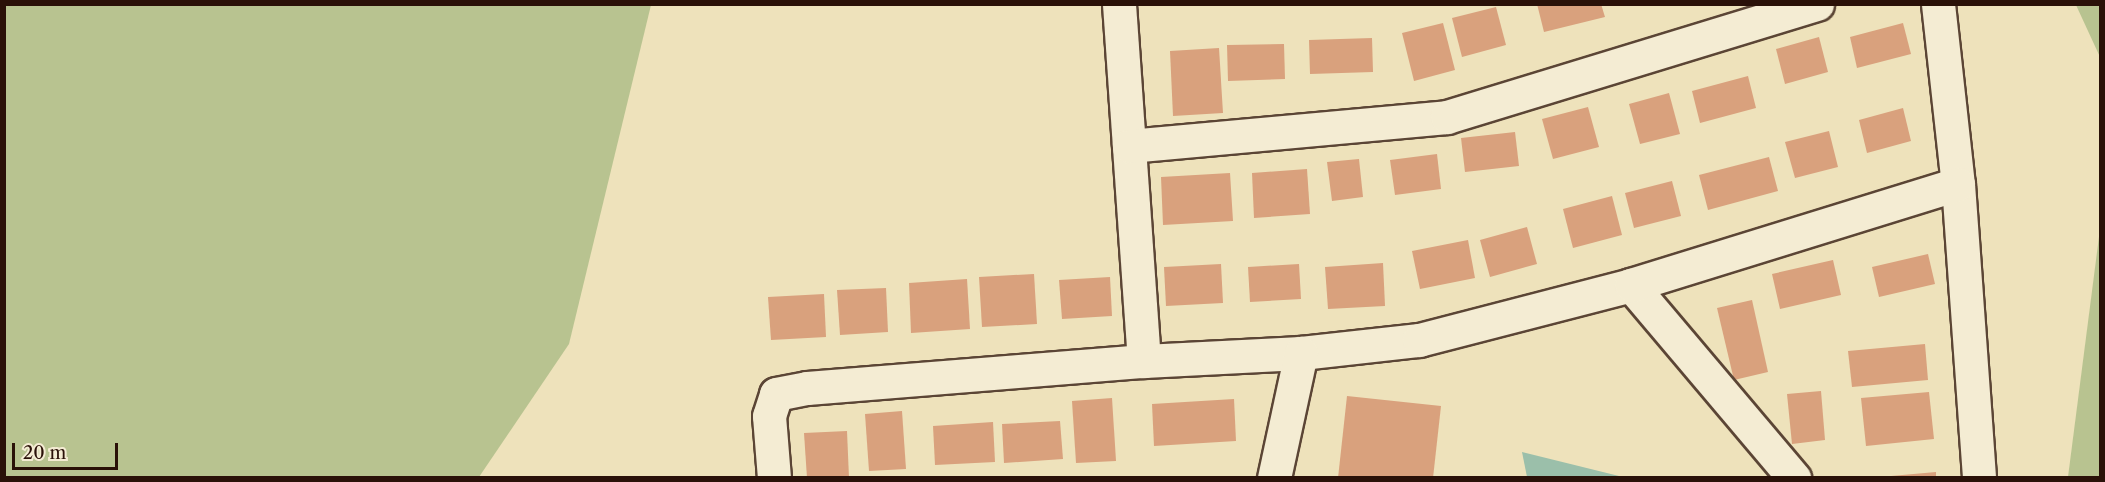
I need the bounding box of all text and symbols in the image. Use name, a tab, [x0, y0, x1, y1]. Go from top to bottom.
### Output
scale bar	[15, 431, 122, 469]
text: 20 m	[23, 442, 66, 464]

